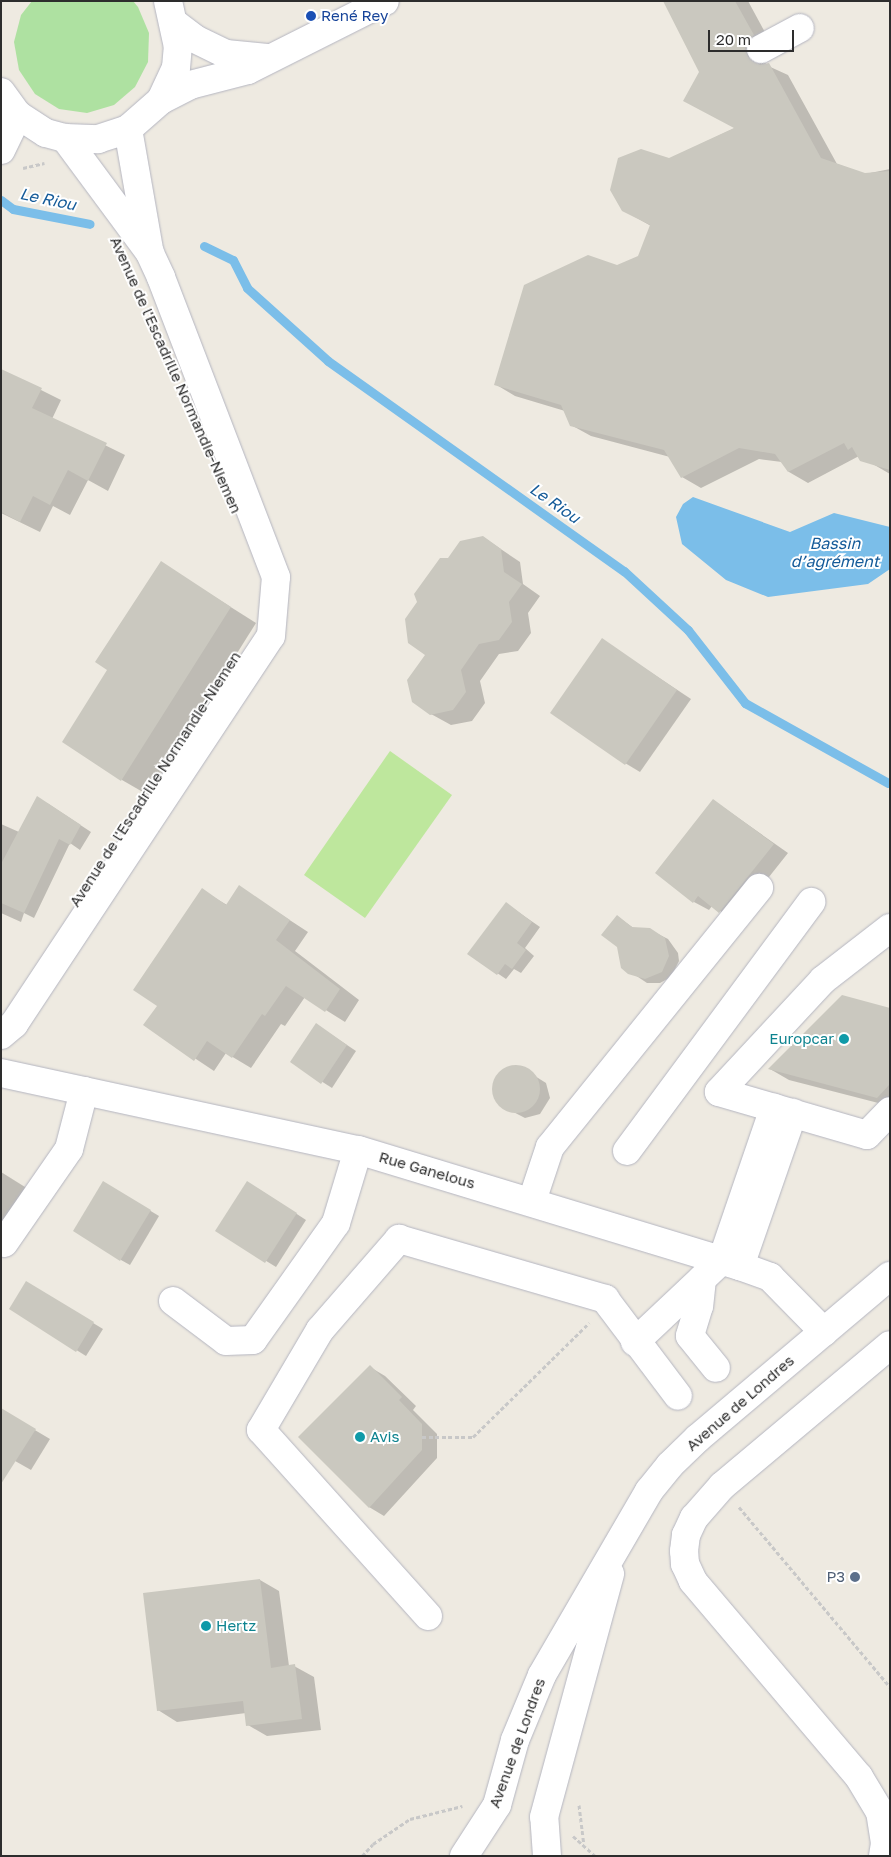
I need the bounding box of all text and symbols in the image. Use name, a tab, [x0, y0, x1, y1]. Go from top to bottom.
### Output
place label: René Rey	[321, 7, 388, 25]
marker: René Rey	[305, 10, 317, 22]
scale bar	[711, 20, 797, 52]
text: 20 m	[716, 30, 751, 48]
water label: Le Riou	[18, 184, 78, 214]
street label: Avenue de l'Escadrille Normandie-Niemen	[107, 234, 245, 516]
water label: Le Riou	[526, 479, 584, 527]
water label: Bassin d’agrément	[791, 533, 879, 571]
street label: Avenue de l'Escadrille Normandie-Niemen	[66, 648, 244, 910]
place label: Europcar	[769, 1030, 834, 1048]
marker: Europcar	[838, 1033, 850, 1045]
street label: Rue Ganelous	[377, 1148, 477, 1192]
street label: Avenue de Londres	[683, 1351, 797, 1455]
place label: Avis	[370, 1428, 400, 1446]
marker: Avis	[354, 1431, 366, 1443]
place label: P3	[826, 1568, 845, 1586]
marker: P3	[849, 1571, 861, 1583]
place label: Hertz	[216, 1617, 256, 1635]
marker: Hertz	[200, 1620, 212, 1632]
street label: Avenue de Londres	[485, 1676, 549, 1810]

